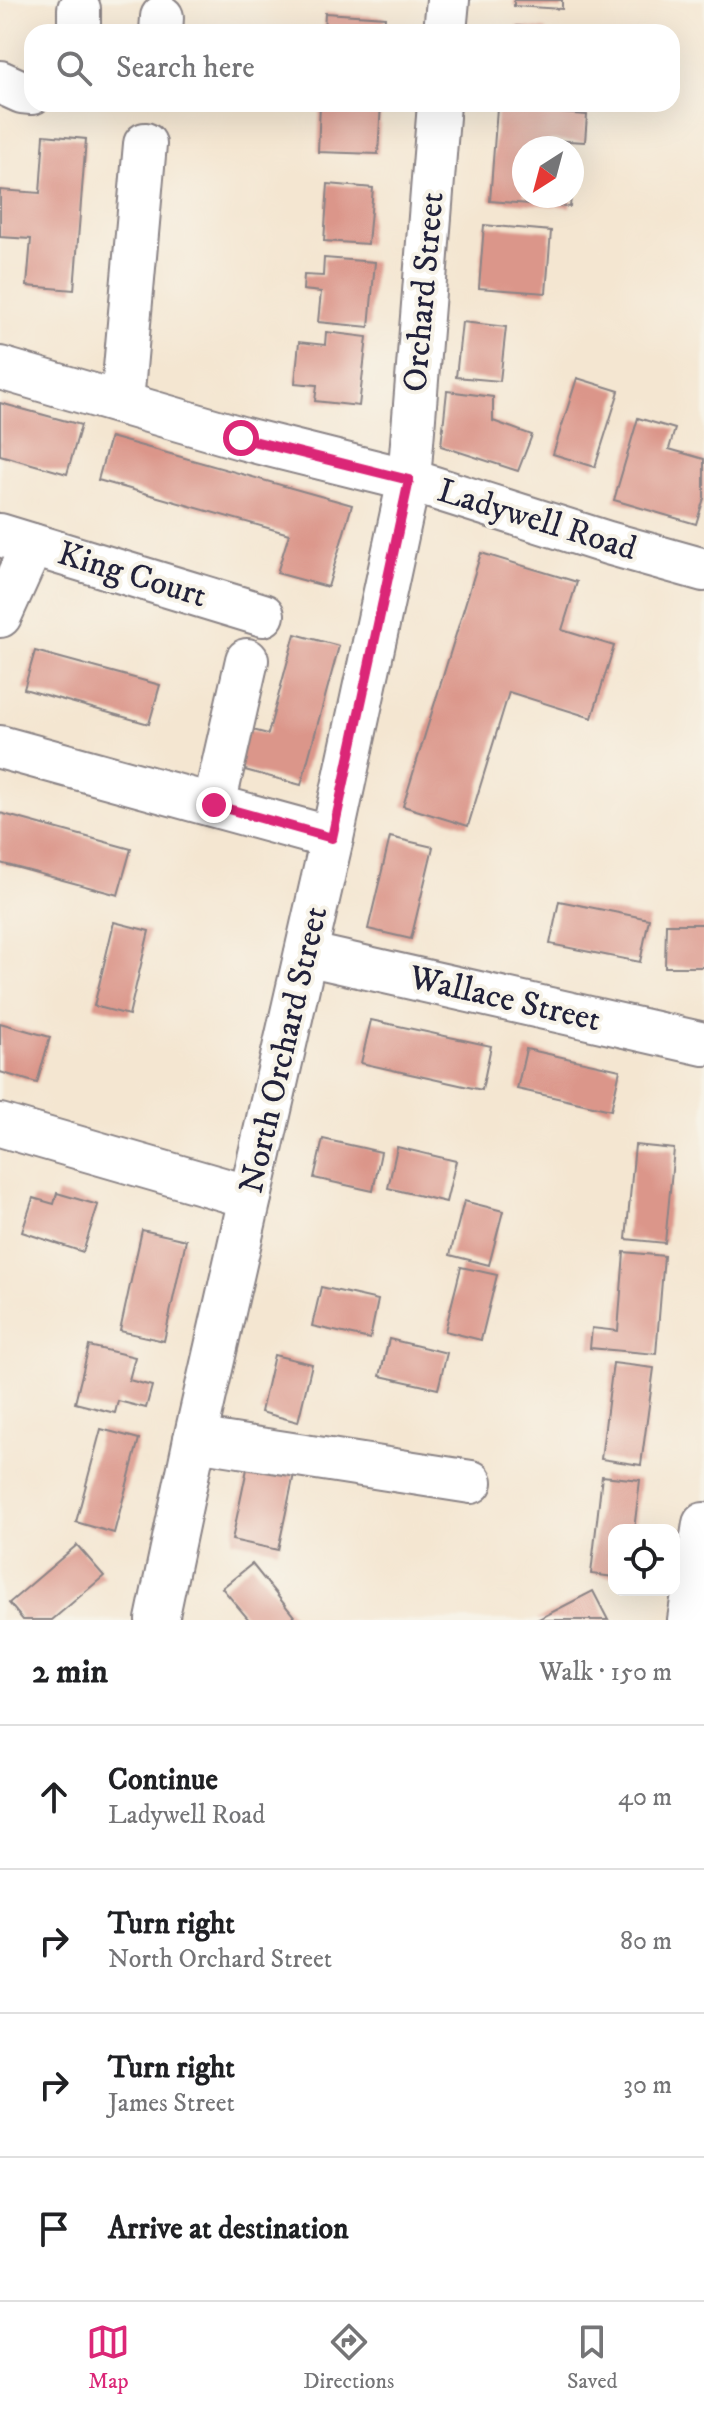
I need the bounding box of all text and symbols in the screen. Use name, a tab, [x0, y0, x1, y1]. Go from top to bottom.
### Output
search box	[24, 24, 680, 112]
icon: search	[52, 46, 96, 90]
text: Search here	[116, 50, 255, 87]
north arrow	[512, 136, 584, 208]
street label: Orchard Street	[394, 190, 454, 394]
route start	[223, 420, 259, 456]
street label: Ladywell Road	[433, 470, 642, 570]
street label: King Court	[53, 532, 212, 618]
route end	[196, 787, 232, 823]
street label: North Orchard Street	[231, 902, 337, 1197]
street label: Wallace Street	[404, 956, 605, 1041]
map controls	[608, 1524, 680, 1596]
button: locate	[608, 1524, 680, 1596]
text: 2 min	[32, 1651, 108, 1693]
text: Walk · 150 m	[539, 1656, 672, 1689]
text: Continue	[108, 1762, 218, 1799]
icon: ahead	[32, 1775, 76, 1819]
text: 40 m	[618, 1781, 672, 1814]
text: Ladywell Road	[108, 1799, 265, 1832]
text: Turn right	[108, 1906, 235, 1943]
icon: right	[32, 1919, 76, 1963]
text: 80 m	[620, 1925, 672, 1958]
text: North Orchard Street	[108, 1943, 332, 1976]
text: Turn right	[108, 2050, 235, 2087]
icon: right	[32, 2063, 76, 2107]
text: 30 m	[623, 2069, 672, 2102]
text: James Street	[108, 2087, 235, 2120]
icon: arrive	[32, 2207, 76, 2251]
text: Arrive at destination	[108, 2211, 349, 2248]
tab: Map	[86, 2320, 130, 2395]
tab: Directions	[303, 2320, 394, 2395]
tab: Saved	[567, 2320, 618, 2395]

